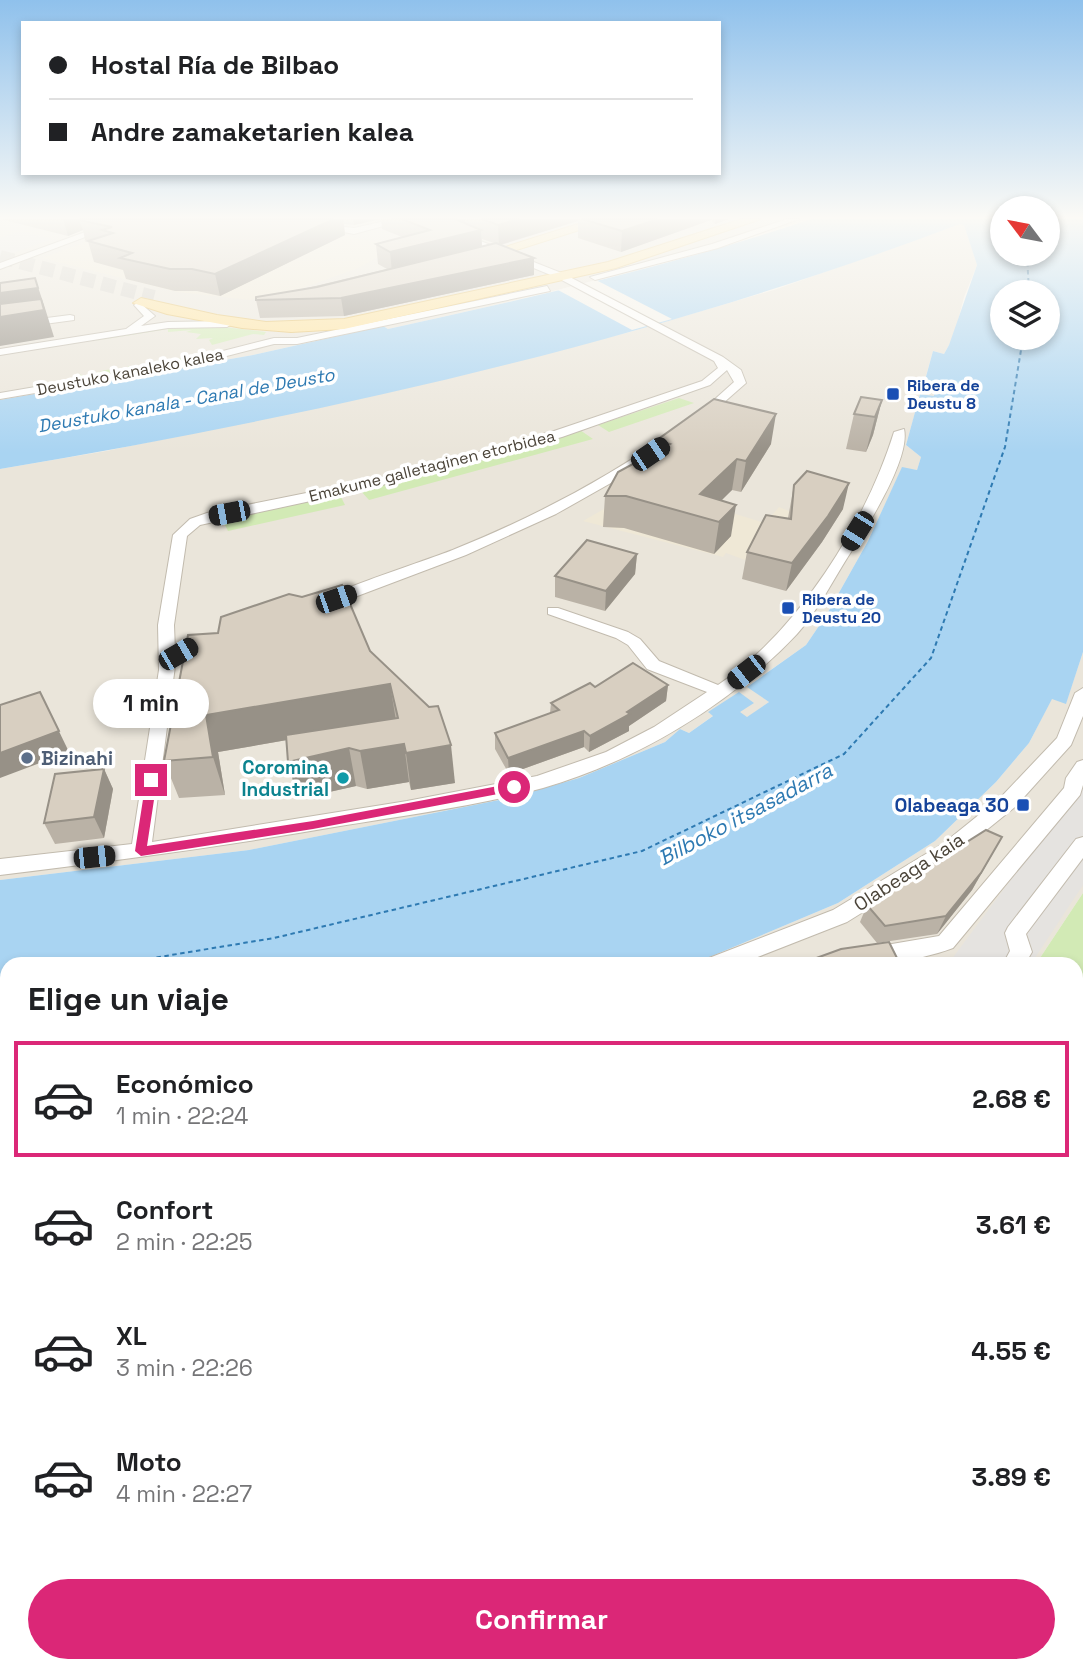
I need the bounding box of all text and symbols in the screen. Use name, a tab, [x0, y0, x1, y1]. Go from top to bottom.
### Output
text: Hostal Ría de Bilbao	[91, 48, 339, 82]
text: Andre zamaketarien kalea	[91, 115, 414, 149]
north arrow	[990, 196, 1060, 266]
map controls	[990, 196, 1060, 350]
button: layers	[990, 280, 1060, 350]
street label: Deustuko kanaleko kalea	[35, 344, 225, 400]
water label: Deustuko kanala - Canal de Deusto	[36, 362, 337, 437]
place label: Ribera de Deustu 8	[907, 375, 980, 414]
marker: Ribera de Deustu 8	[885, 386, 901, 402]
street label: Emakume galletaginen etorbidea	[307, 425, 557, 507]
car	[627, 434, 674, 474]
car	[207, 499, 252, 527]
car	[837, 508, 878, 554]
car	[313, 582, 360, 616]
place label: Ribera de Deustu 20	[802, 589, 881, 628]
marker: Ribera de Deustu 20	[780, 600, 796, 616]
car	[155, 634, 202, 674]
car	[723, 651, 770, 693]
callout: 1 min	[93, 678, 209, 728]
text: 1 min	[123, 688, 179, 718]
place label: Bizinahi	[41, 746, 113, 771]
marker: Bizinahi	[19, 750, 35, 766]
place label: Coromina Industrial	[241, 755, 329, 802]
water label: Bilboko itsasadarra	[653, 756, 838, 871]
route end	[135, 764, 167, 796]
marker: Coromina Industrial	[335, 770, 351, 786]
route start	[498, 771, 530, 803]
place label: Olabeaga 30	[894, 793, 1009, 818]
marker: Olabeaga 30	[1015, 797, 1031, 813]
street label: Olabeaga kaia	[849, 827, 969, 917]
car	[73, 844, 116, 870]
text: Elige un viaje	[28, 979, 229, 1019]
text: Económico	[116, 1067, 254, 1101]
icon: car	[32, 1068, 95, 1131]
text: 2.68 €	[972, 1082, 1051, 1116]
text: 1 min · 22:24	[116, 1101, 248, 1131]
text: Confort	[116, 1193, 213, 1227]
icon: car	[32, 1194, 95, 1257]
text: 3.61 €	[976, 1208, 1051, 1242]
text: 2 min · 22:25	[116, 1227, 253, 1257]
text: XL	[116, 1319, 147, 1353]
icon: car	[32, 1320, 95, 1383]
text: 4.55 €	[971, 1334, 1051, 1368]
text: 3 min · 22:26	[116, 1353, 253, 1383]
text: Moto	[116, 1445, 182, 1479]
icon: car	[32, 1446, 95, 1509]
text: 3.89 €	[972, 1460, 1051, 1494]
text: 4 min · 22:27	[116, 1479, 252, 1509]
button: Confirmar	[28, 1579, 1055, 1659]

